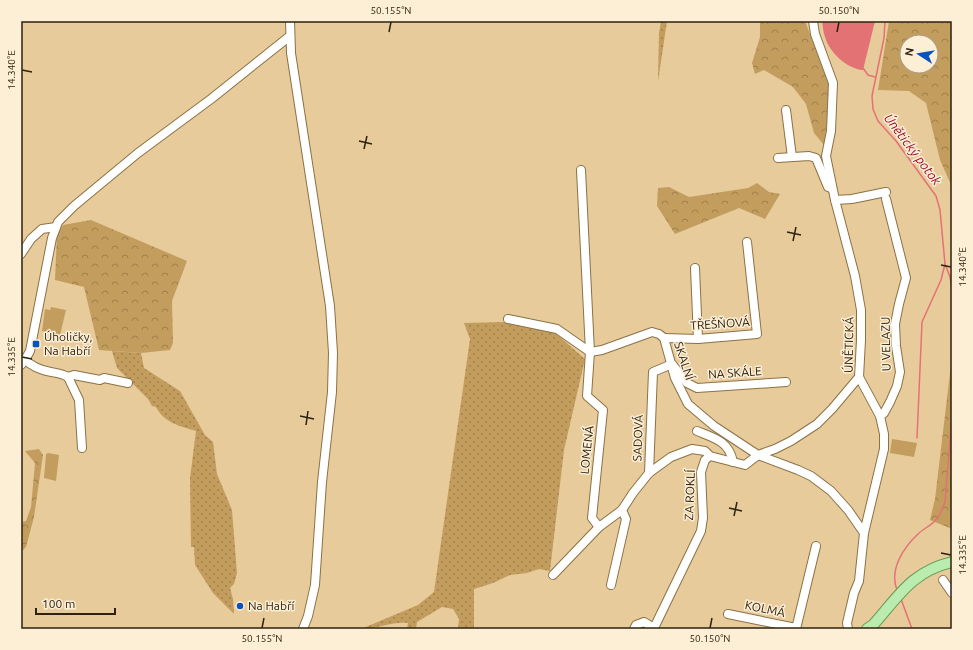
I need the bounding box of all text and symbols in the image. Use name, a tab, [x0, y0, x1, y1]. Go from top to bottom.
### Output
text: 50.155°N	[370, 5, 412, 16]
text: 50.150°N	[818, 5, 860, 16]
north arrow	[899, 34, 939, 74]
text: N	[902, 47, 916, 57]
text: 14.340°E	[6, 50, 17, 90]
water label: Únětický potok	[882, 110, 945, 188]
text: 14.340°E	[957, 247, 968, 287]
street label: TŘEŠŇOVÁ	[690, 315, 750, 332]
street label: ÚNĚTICKÁ	[842, 317, 855, 373]
street label: U VELAZU	[879, 317, 892, 371]
place label: Úholičky, Na Habří	[44, 330, 92, 357]
text: 14.335°E	[6, 337, 17, 377]
marker: Úholičky, Na Habří	[31, 339, 41, 349]
street label: SKALNÍ	[672, 340, 697, 383]
street label: NA SKÁLE	[708, 364, 762, 381]
street label: SADOVÁ	[630, 414, 645, 461]
street label: LOMENÁ	[577, 425, 596, 475]
street label: ZA ROKLÍ	[682, 468, 697, 521]
text: 14.335°E	[957, 535, 968, 575]
scale bar	[36, 590, 115, 616]
text: 100 m	[42, 597, 75, 610]
street label: KOLMÁ	[744, 598, 787, 619]
place label: Na Habří	[248, 599, 296, 612]
marker: Na Habří	[235, 601, 245, 611]
text: 50.155°N	[241, 633, 283, 644]
text: 50.150°N	[689, 633, 731, 644]

